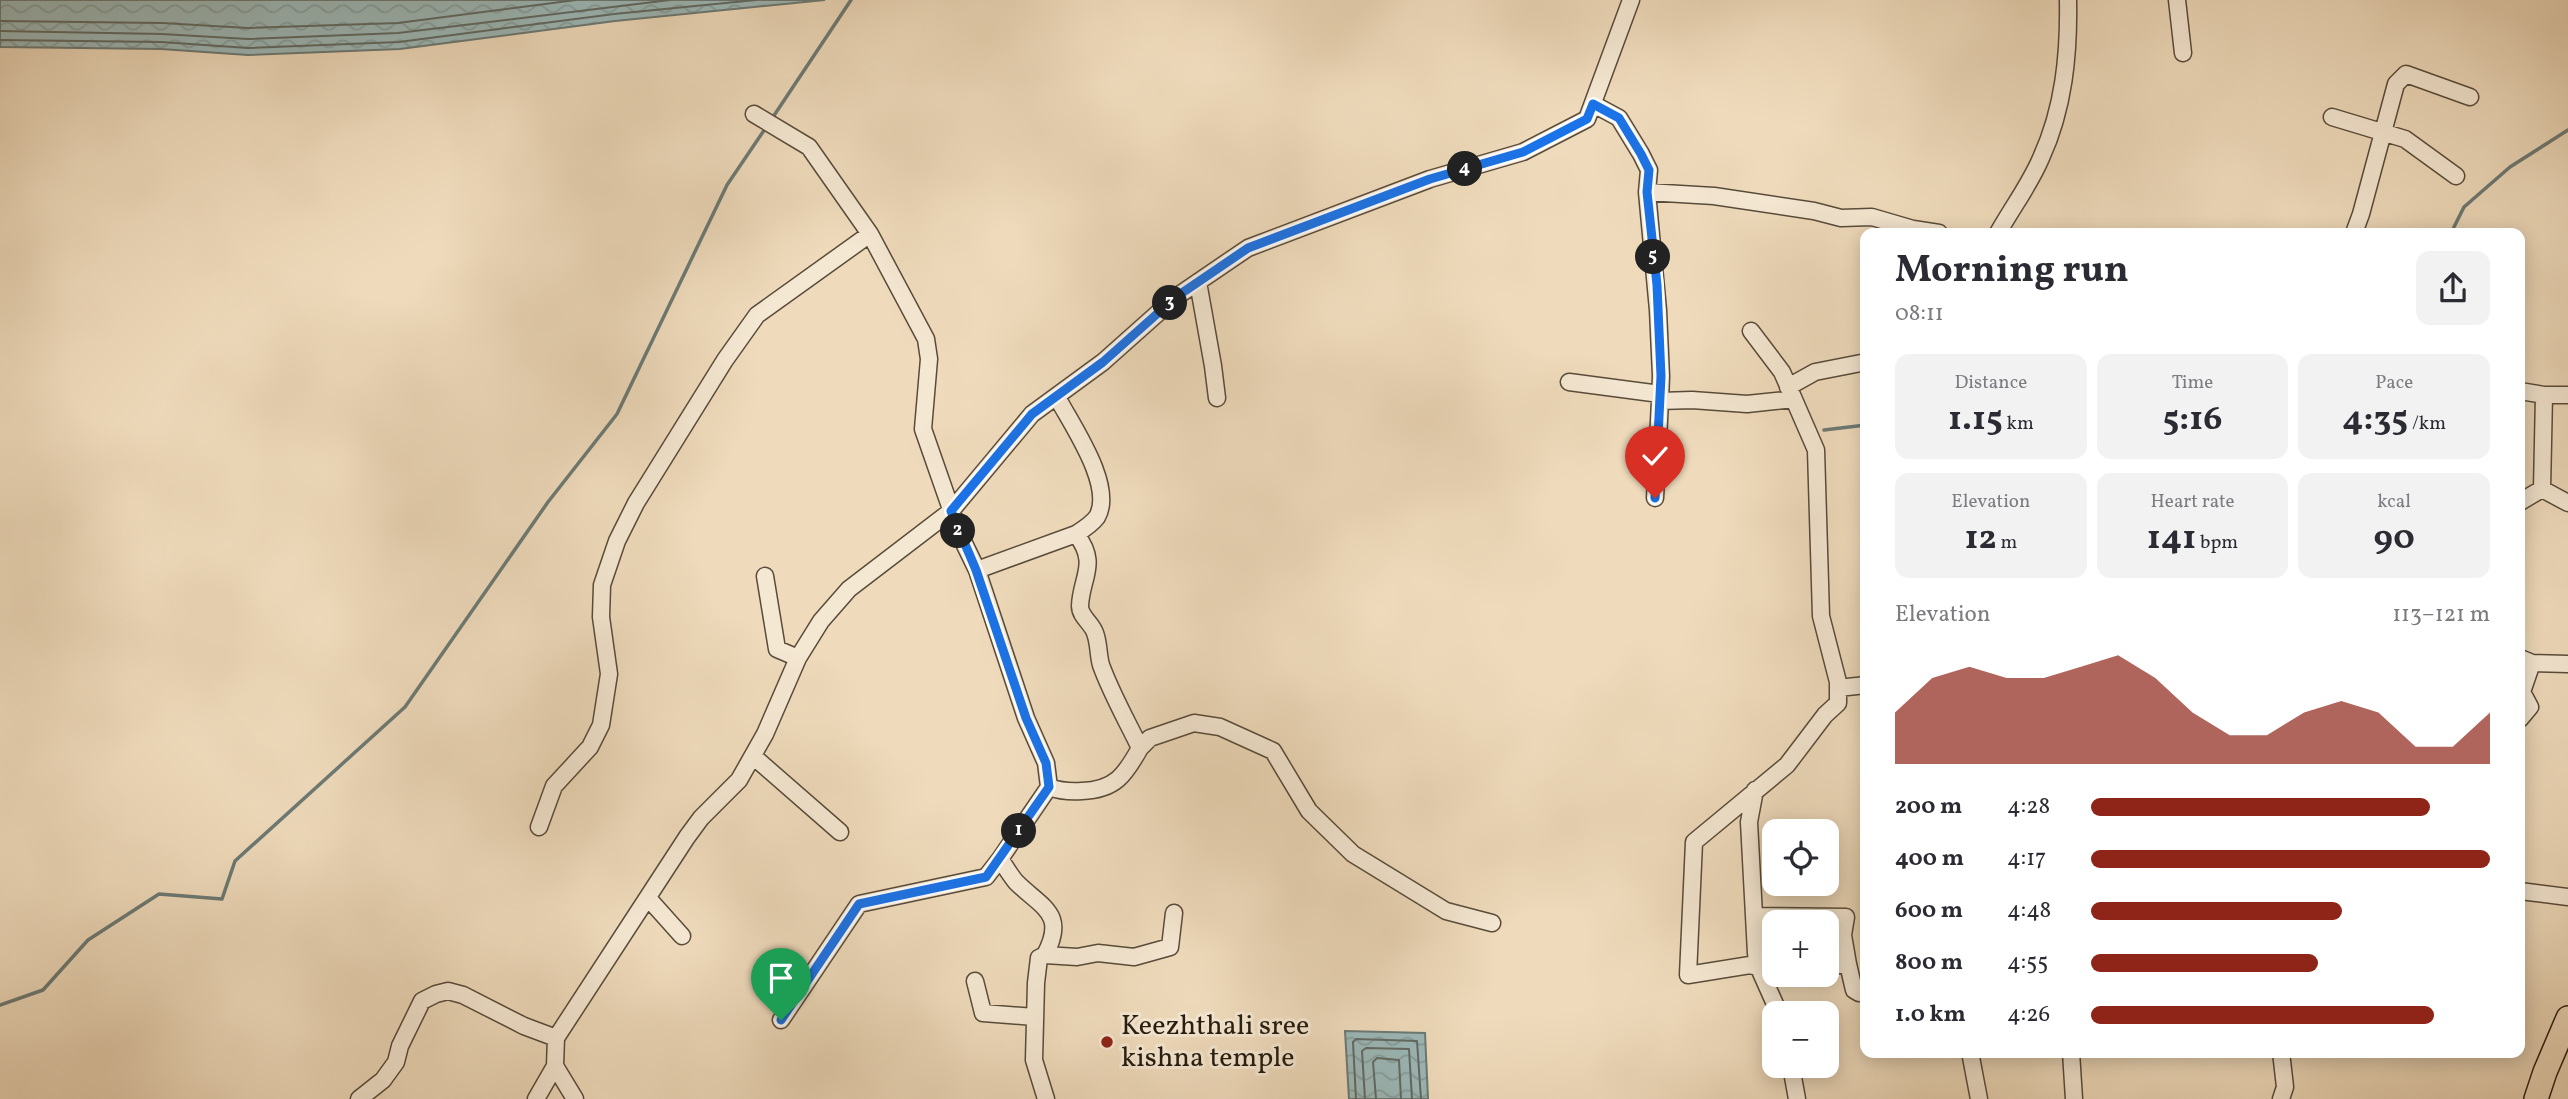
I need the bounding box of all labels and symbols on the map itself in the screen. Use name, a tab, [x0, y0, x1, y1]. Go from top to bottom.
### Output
pin: 4	[1448, 152, 1482, 186]
pin: 5	[1636, 240, 1670, 274]
pin: 3	[1152, 286, 1188, 320]
pin	[1625, 426, 1685, 498]
pin: 2	[940, 514, 976, 548]
pin: 1	[1002, 814, 1036, 848]
pin	[751, 948, 811, 1020]
place label: Keezhthali sree kishna temple	[1121, 1007, 1309, 1078]
marker: Keezhthali sree kishna temple	[1099, 1034, 1115, 1050]

